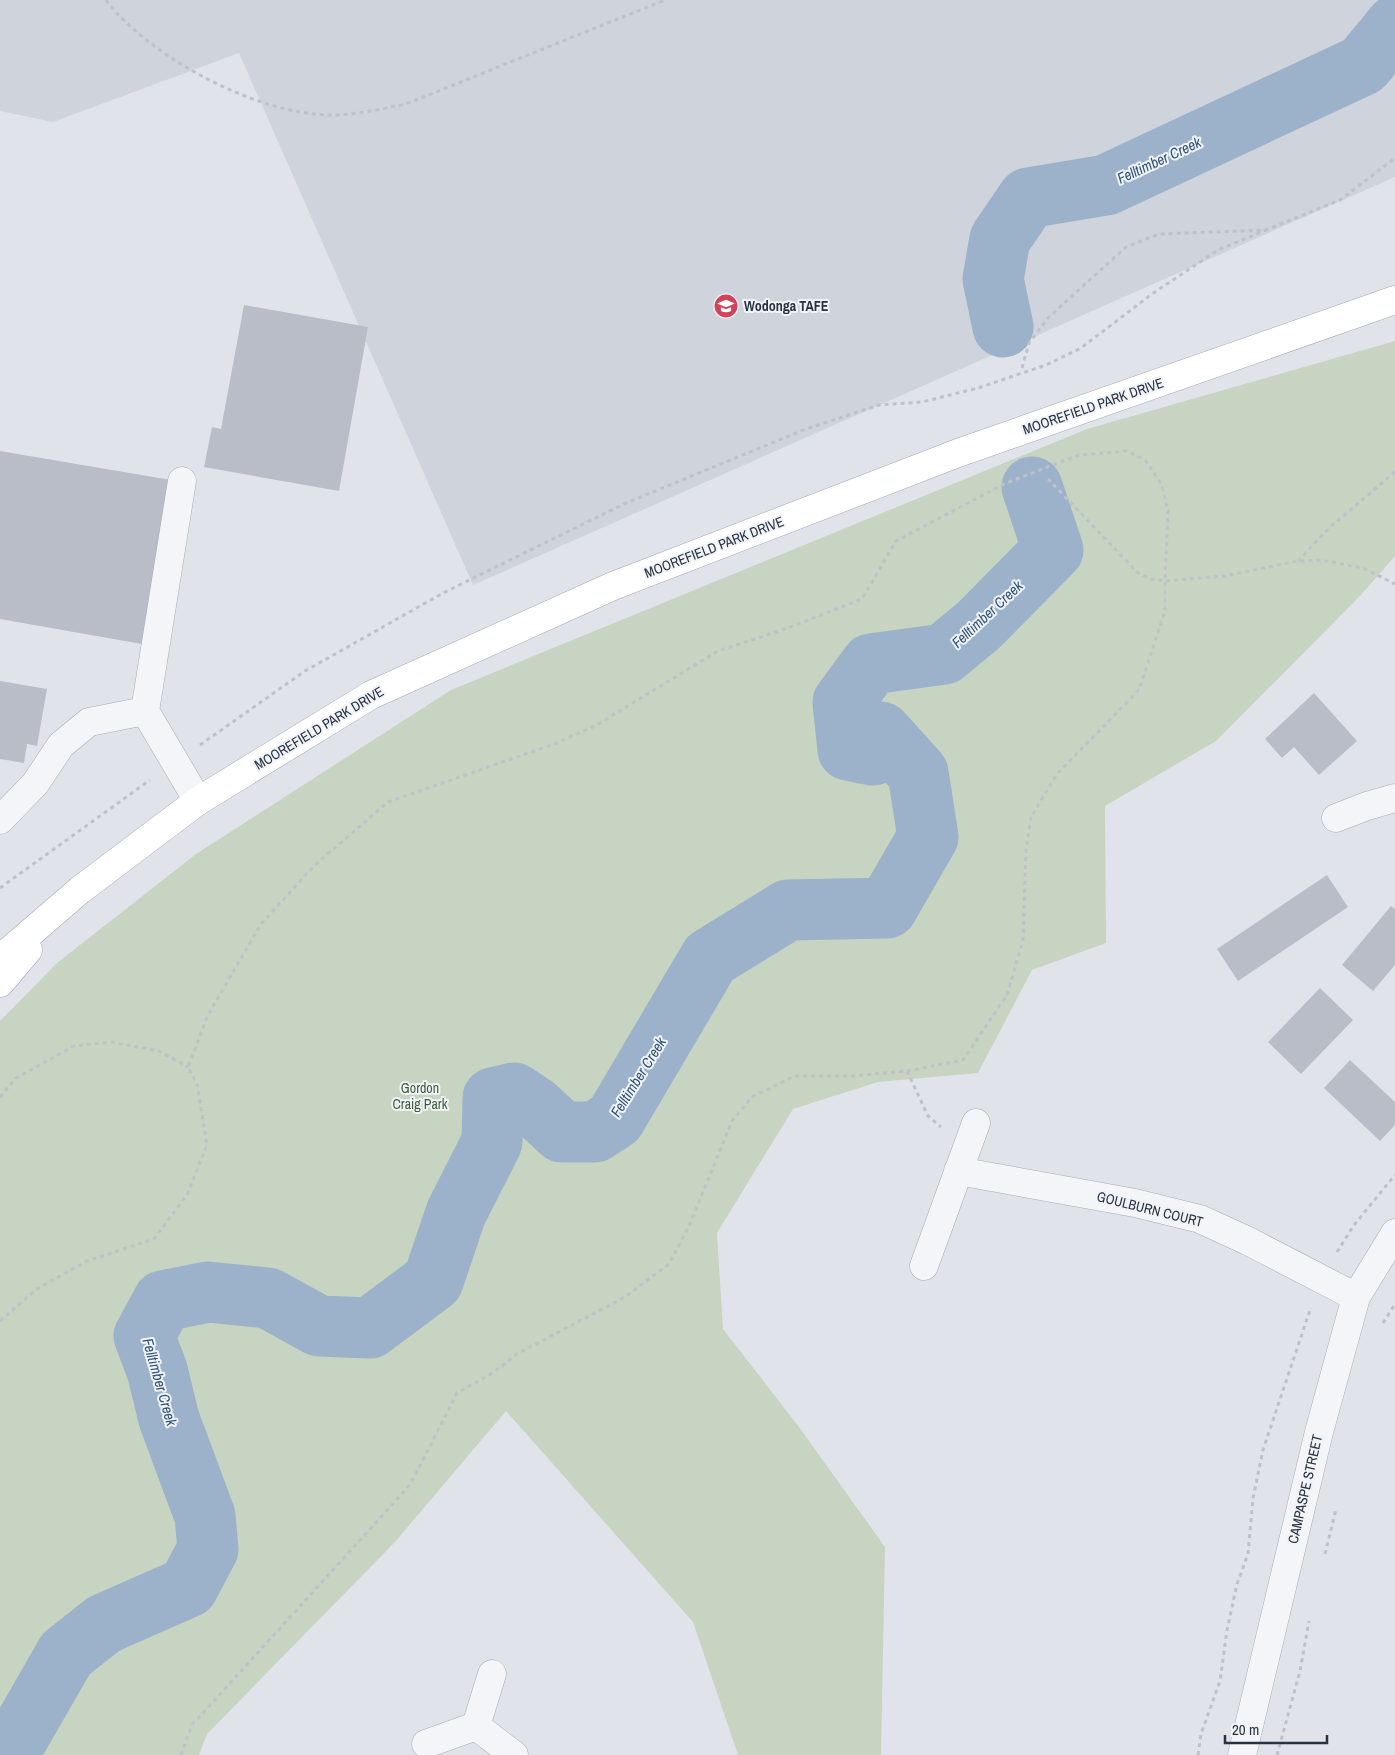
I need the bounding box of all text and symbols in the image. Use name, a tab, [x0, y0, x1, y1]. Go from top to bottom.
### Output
water label: Felltimber Creek	[1114, 131, 1205, 189]
school or university icon: Wodonga TAFE	[713, 293, 739, 319]
place label: Wodonga TAFE	[744, 297, 829, 315]
street label: MOOREFIELD PARK DRIVE	[1020, 373, 1166, 439]
street label: MOOREFIELD PARK DRIVE	[642, 512, 786, 582]
water label: Felltimber Creek	[947, 575, 1028, 653]
street label: MOOREFIELD PARK DRIVE	[251, 682, 387, 774]
water label: Felltimber Creek	[605, 1032, 671, 1121]
park label: Gordon Craig Park	[393, 1079, 448, 1113]
street label: GOULBURN COURT	[1095, 1187, 1205, 1231]
water label: Felltimber Creek	[137, 1336, 183, 1429]
street label: CAMPASPE STREET	[1284, 1433, 1326, 1545]
scale bar	[1225, 1712, 1328, 1744]
text: 20 m	[1232, 1719, 1259, 1740]

